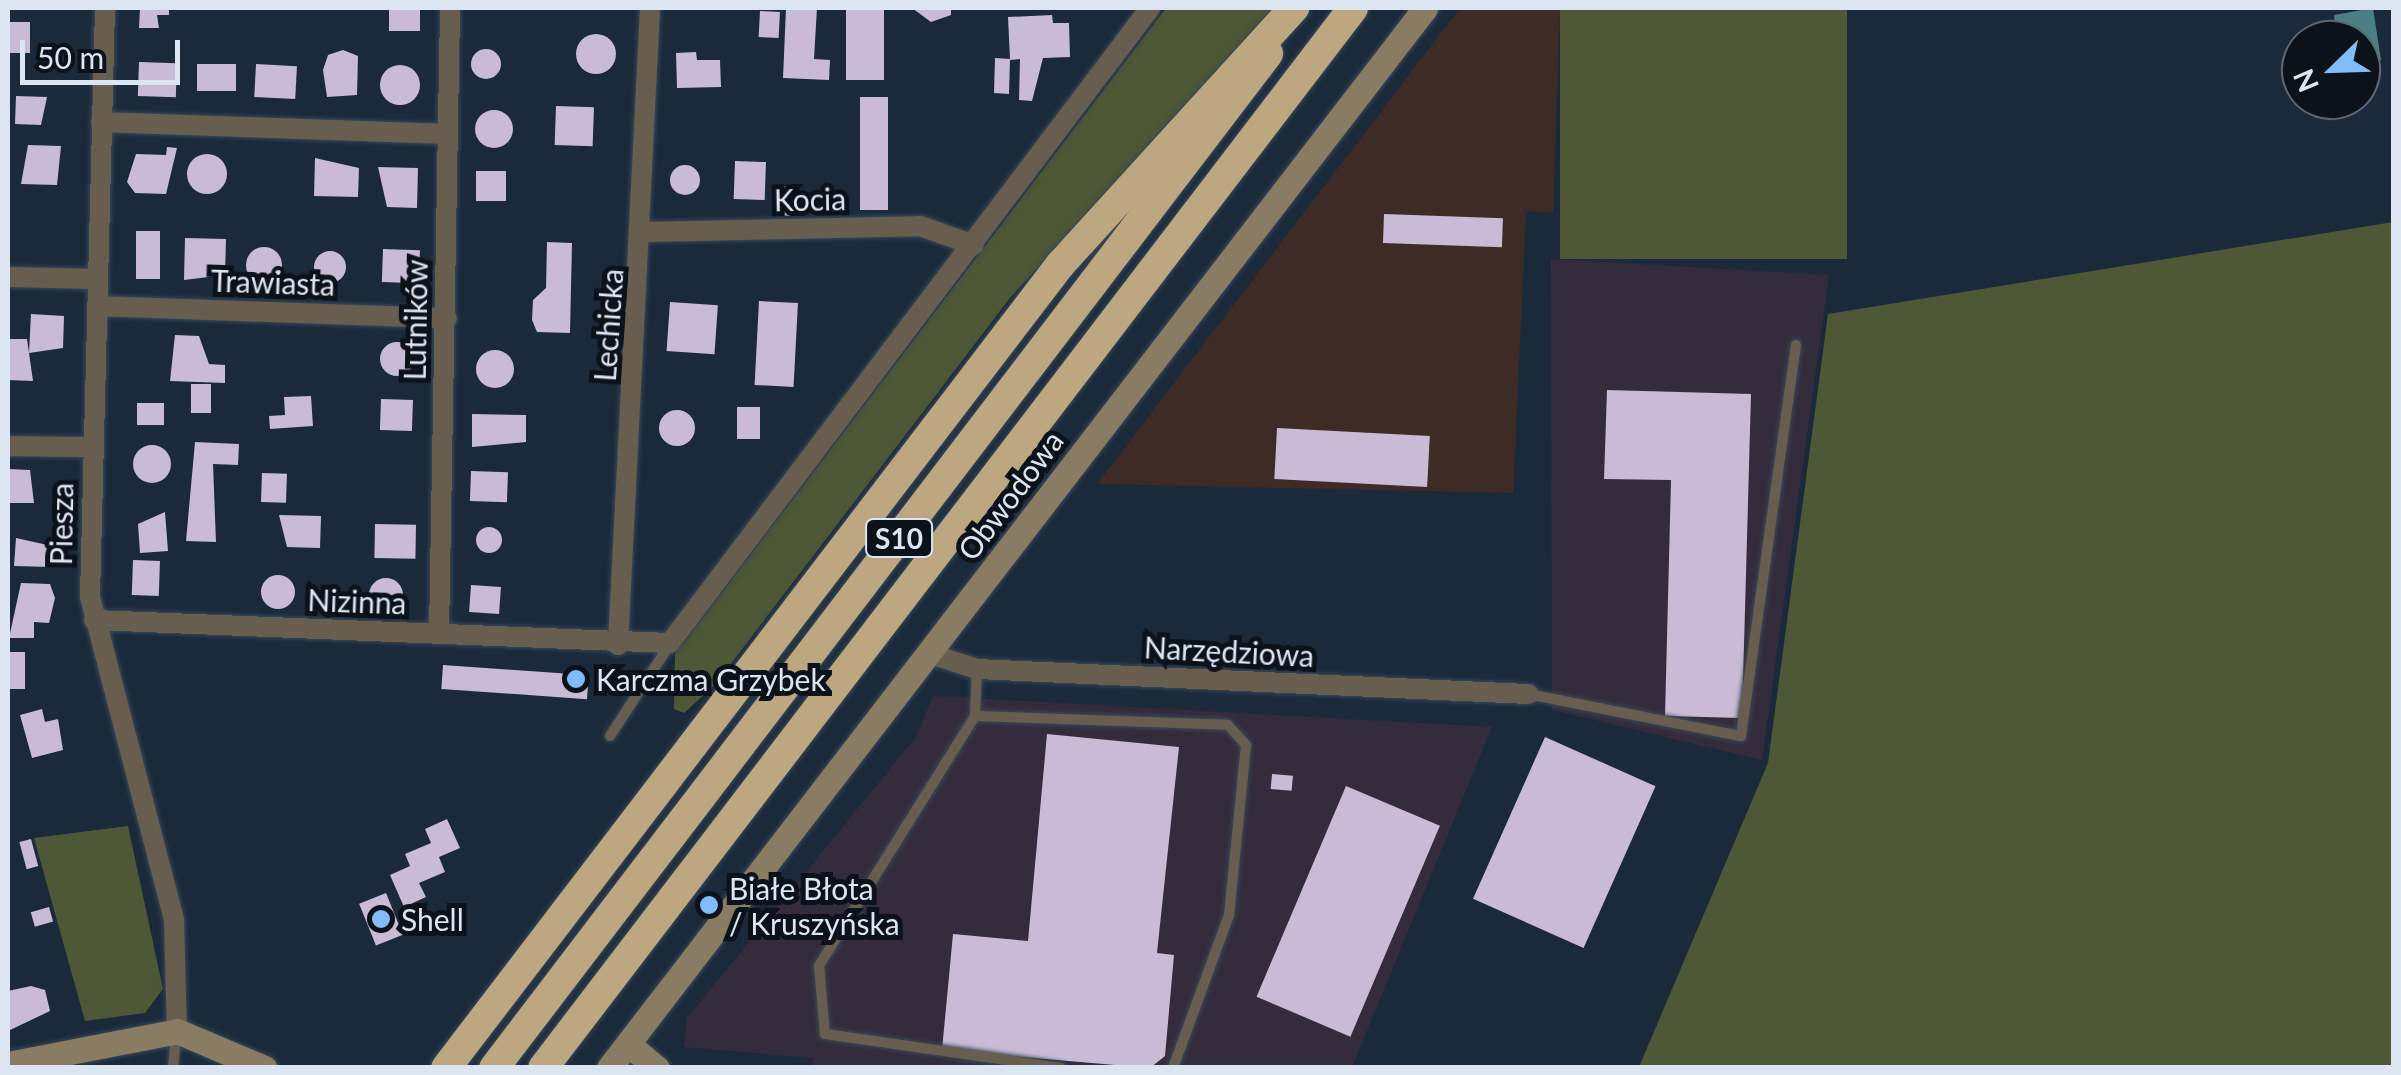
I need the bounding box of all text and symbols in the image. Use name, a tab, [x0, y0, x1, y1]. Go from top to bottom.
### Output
scale bar	[25, 20, 185, 82]
north arrow	[2281, 20, 2381, 120]
text: 50 m	[37, 39, 104, 75]
text: N	[2285, 64, 2325, 98]
street label: Kocia	[774, 180, 846, 218]
street label: Lutników	[396, 259, 434, 381]
street label: Trawiasta	[210, 262, 336, 302]
street label: Lechicka	[586, 267, 630, 383]
street label: Obwodowa	[950, 423, 1070, 567]
street label: Piesza	[42, 482, 80, 566]
road number: S10	[864, 515, 934, 561]
street label: Nizinna	[307, 581, 407, 621]
street label: Narzędziowa	[1143, 629, 1315, 673]
place label: Karczma Grzybek	[596, 661, 826, 697]
marker: Karczma Grzybek	[565, 668, 587, 690]
place label: Białe Błota / Kruszyńska	[729, 870, 900, 940]
marker: Białe Błota / Kruszyńska	[698, 894, 720, 916]
place label: Shell	[401, 901, 464, 937]
marker: Shell	[370, 908, 392, 930]

